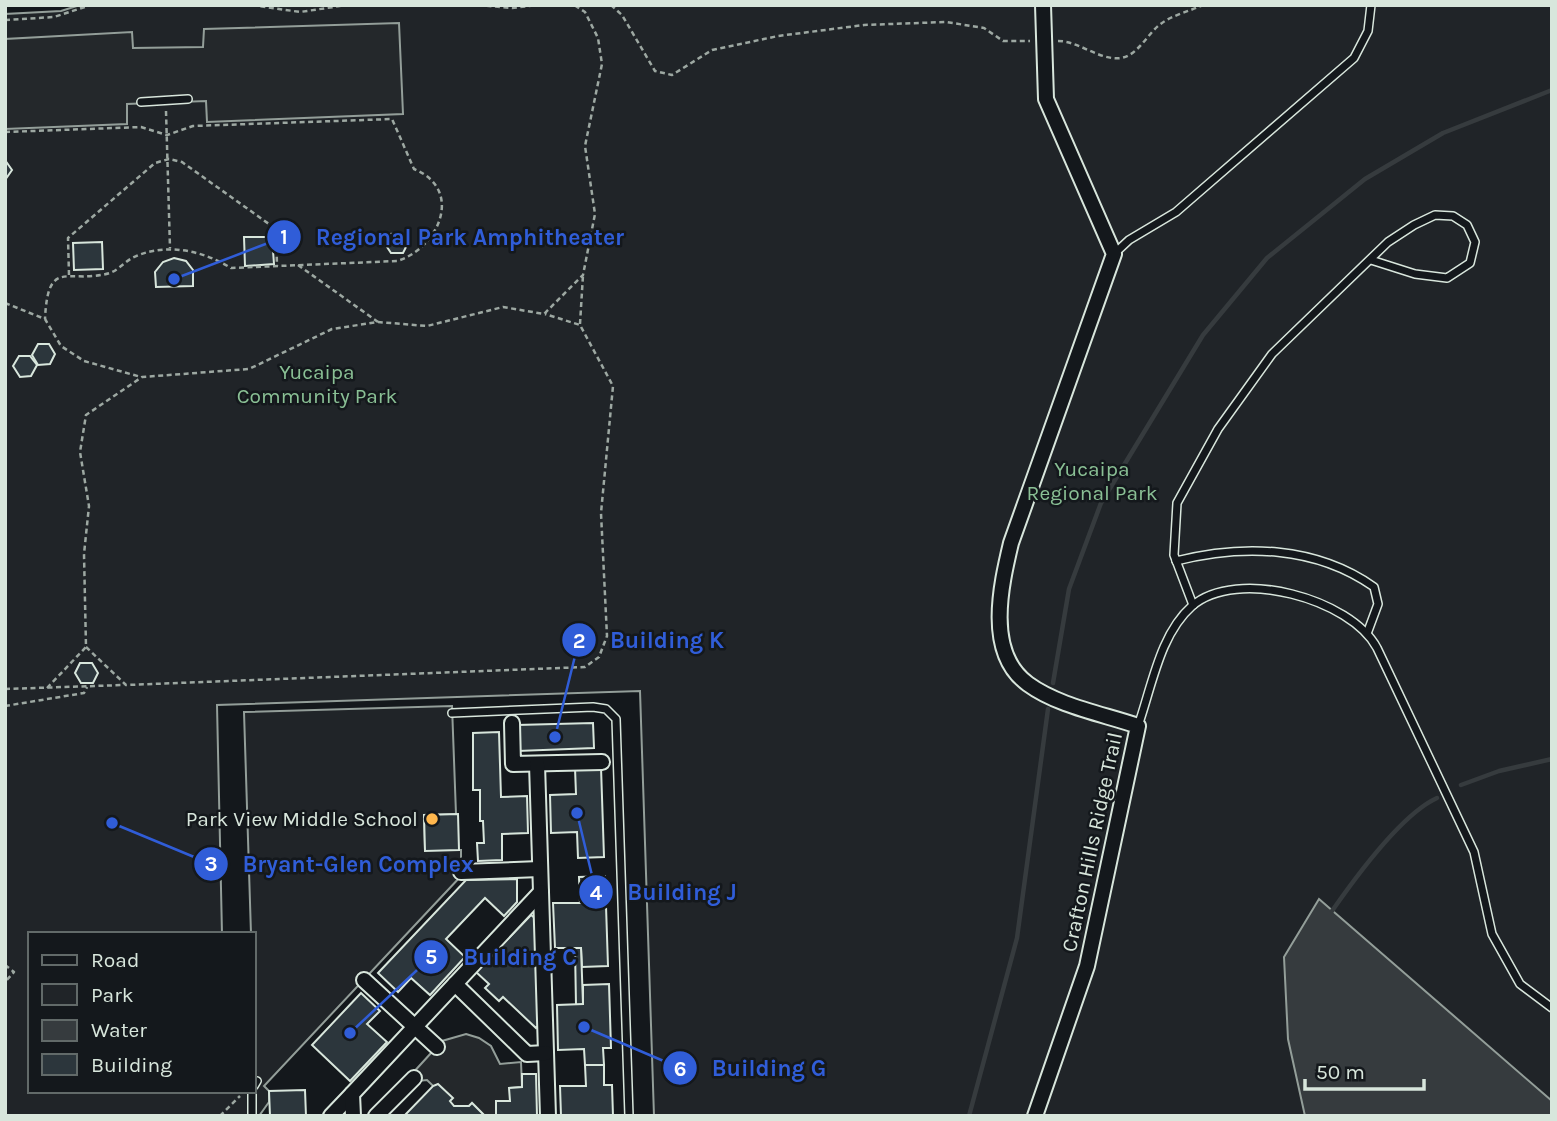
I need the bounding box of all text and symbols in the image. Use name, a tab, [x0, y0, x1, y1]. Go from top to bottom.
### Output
callout: Regional Park Amphitheater	[267, 215, 638, 259]
text: Regional Park Amphitheater	[316, 224, 624, 251]
text: 1	[280, 225, 288, 249]
park label: Yucaipa Community Park	[237, 360, 397, 408]
park label: Yucaipa Regional Park	[1027, 457, 1158, 505]
callout: Building K	[561, 618, 738, 662]
text: Building K	[610, 627, 724, 654]
text: 2	[573, 629, 585, 653]
street label: Crafton Hills Ridge Trail	[1057, 730, 1127, 954]
place label: Park View Middle School	[186, 807, 418, 831]
marker: Park View Middle School	[424, 811, 440, 827]
callout: Bryant-Glen Complex	[194, 842, 488, 886]
text: Bryant-Glen Complex	[242, 851, 474, 878]
text: 3	[204, 852, 218, 876]
callout: Building J	[578, 870, 750, 914]
text: Building J	[627, 879, 737, 906]
text: 4	[590, 881, 603, 905]
legend	[28, 932, 256, 1093]
callout: Building C	[414, 935, 591, 979]
text: Building C	[463, 944, 577, 971]
text: 5	[425, 945, 437, 969]
text: Road	[91, 948, 139, 972]
text: Park	[91, 983, 134, 1007]
text: Water	[91, 1018, 147, 1042]
callout: Building G	[663, 1046, 840, 1090]
scale bar	[1305, 1048, 1424, 1092]
text: Building	[91, 1053, 172, 1077]
text: Building G	[712, 1055, 826, 1082]
text: 6	[674, 1057, 686, 1081]
text: 50 m	[1316, 1060, 1365, 1084]

